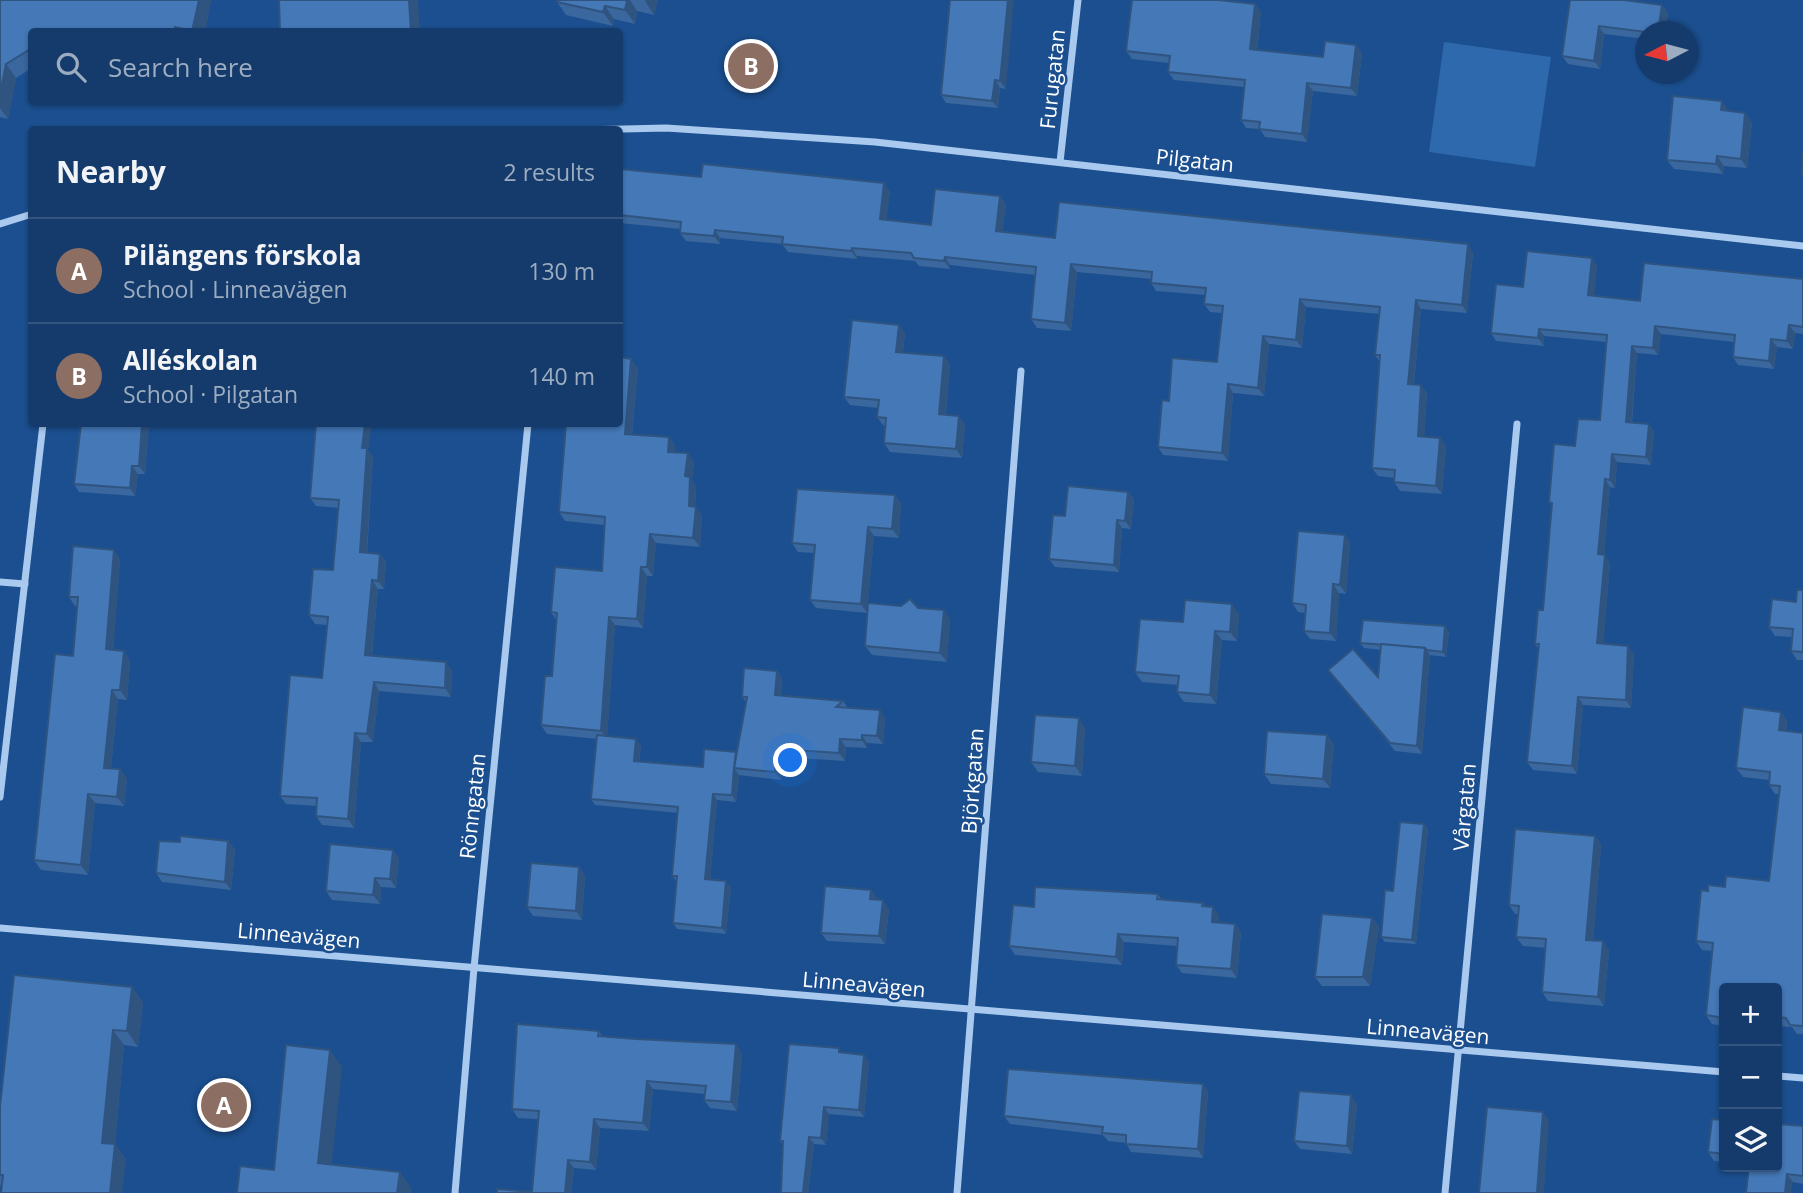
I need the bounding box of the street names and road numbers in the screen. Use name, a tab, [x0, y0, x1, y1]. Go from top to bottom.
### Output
street label: Furugatan	[1033, 28, 1071, 130]
street label: Pilgatan	[1155, 142, 1235, 178]
street label: Björkgatan	[954, 727, 990, 835]
street label: Rönngatan	[453, 752, 491, 860]
street label: Vårgatan	[1446, 762, 1482, 852]
street label: Linneavägen	[236, 916, 362, 954]
street label: Linneavägen	[801, 965, 927, 1003]
street label: Linneavägen	[1365, 1012, 1491, 1050]

